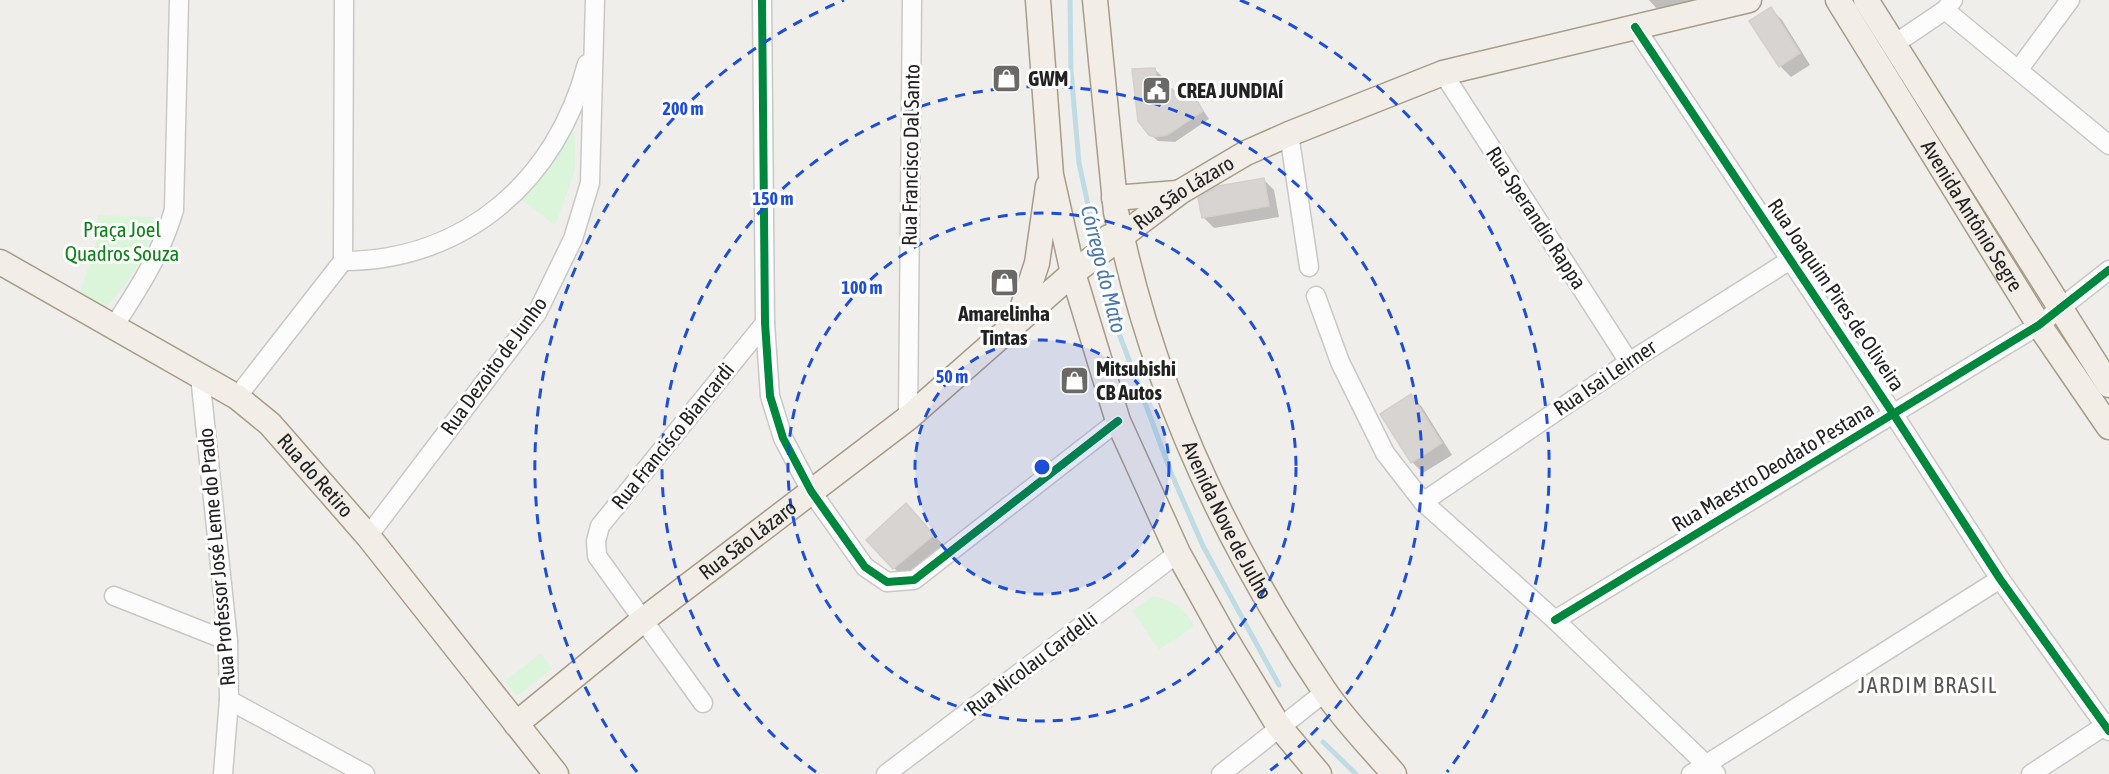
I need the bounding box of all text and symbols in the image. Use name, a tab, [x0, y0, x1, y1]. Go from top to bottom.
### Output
shop icon: GWM	[991, 63, 1023, 95]
street label: Rua Francisco Dal Santo	[896, 64, 924, 246]
place label: GWM	[1028, 66, 1068, 90]
public building icon: CREA JUNDIAÍ	[1140, 75, 1172, 107]
place label: CREA JUNDIAÍ	[1177, 78, 1284, 102]
text: 200 m	[663, 98, 703, 119]
street label: Avenida Antônio Segre	[1917, 136, 2028, 295]
street label: Rua Sperandio Rappa	[1482, 142, 1592, 293]
street label: Rua São Lázaro	[1128, 150, 1238, 234]
text: 150 m	[753, 188, 793, 209]
street label: Rua Joaquim Pires de Oliveira	[1764, 194, 1910, 395]
water label: Córrego do Mato	[1076, 202, 1132, 336]
park label: Praça Joel Quadros Souza	[65, 217, 179, 265]
shop icon: Amarelinha Tintas	[988, 267, 1020, 299]
text: 100 m	[842, 277, 882, 298]
street label: Rua Dezoito de Junho	[435, 292, 551, 439]
place label: Amarelinha Tintas	[957, 301, 1050, 349]
street label: Rua Isai Leirner	[1549, 334, 1661, 420]
place label: Mitsubishi CB Autos	[1096, 356, 1176, 404]
street label: Rua Francisco Biancardi	[606, 358, 738, 513]
shop icon: Mitsubishi CB Autos	[1059, 365, 1091, 397]
text: 50 m	[936, 366, 968, 387]
street label: Rua Maestro Deodato Pestana	[1667, 396, 1878, 536]
street label: Rua Professor José Leme do Prado	[193, 427, 239, 687]
street label: Rua do Retiro	[273, 428, 359, 522]
street label: Avenida Nove de Julho	[1178, 437, 1277, 603]
centre of rings	[1032, 457, 1052, 477]
street label: Rua São Lázaro	[694, 495, 801, 584]
street label: Rua Nicolau Cardelli	[961, 606, 1101, 720]
district label: JARDIM BRASIL	[1858, 672, 1998, 698]

